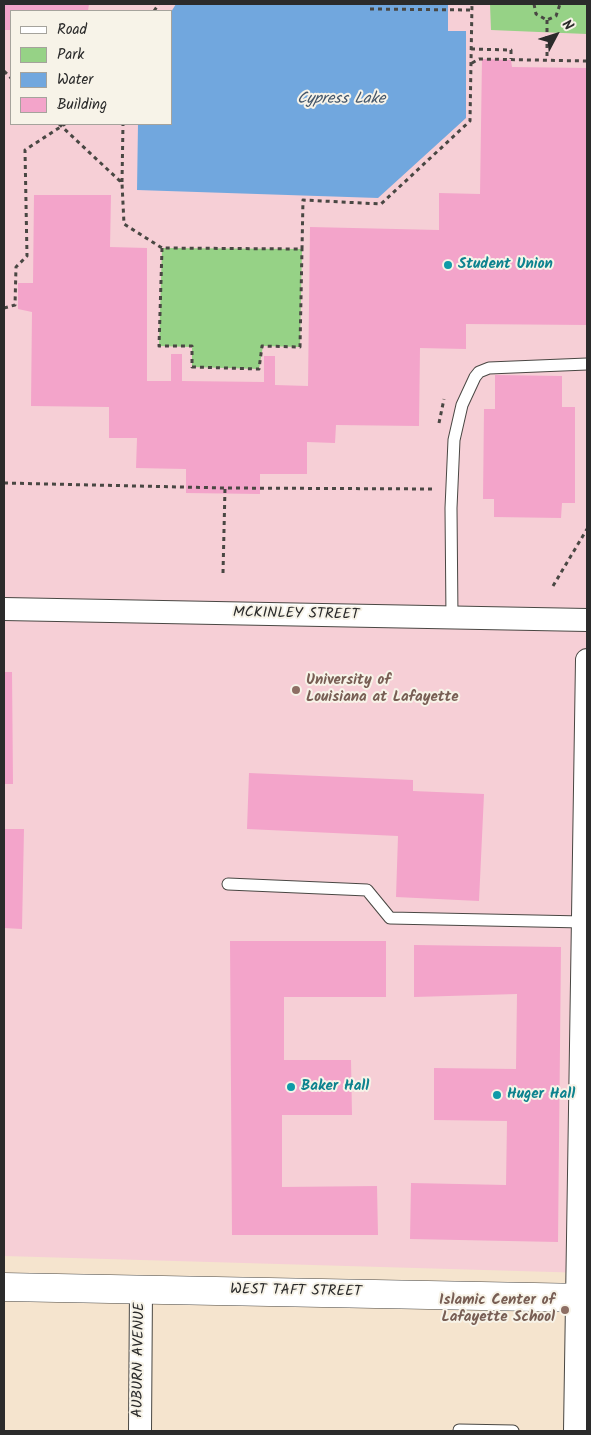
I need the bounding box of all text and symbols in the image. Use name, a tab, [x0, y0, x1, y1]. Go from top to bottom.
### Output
legend	[10, 10, 172, 125]
north arrow	[531, 10, 581, 60]
text: N	[556, 15, 579, 36]
text: Road	[57, 18, 87, 42]
text: Park	[57, 43, 84, 67]
text: Water	[57, 68, 93, 92]
water label: Cypress Lake	[297, 90, 385, 110]
text: Building	[57, 93, 107, 117]
place label: Student Union	[458, 256, 553, 274]
marker: Student Union	[442, 259, 454, 271]
street label: MCKINLEY STREET	[233, 605, 359, 625]
place label: University of Louisiana at Lafayette	[306, 672, 459, 707]
marker: University of Louisiana at Lafayette	[290, 684, 302, 696]
place label: Baker Hall	[301, 1078, 369, 1096]
marker: Baker Hall	[285, 1081, 297, 1093]
place label: Huger Hall	[507, 1086, 575, 1104]
marker: Huger Hall	[491, 1089, 503, 1101]
street label: WEST TAFT STREET	[230, 1282, 362, 1302]
place label: Islamic Center of Lafayette School	[439, 1292, 555, 1327]
street label: AUBURN AVENUE	[130, 1302, 150, 1418]
marker: Islamic Center of Lafayette School	[559, 1304, 571, 1316]

